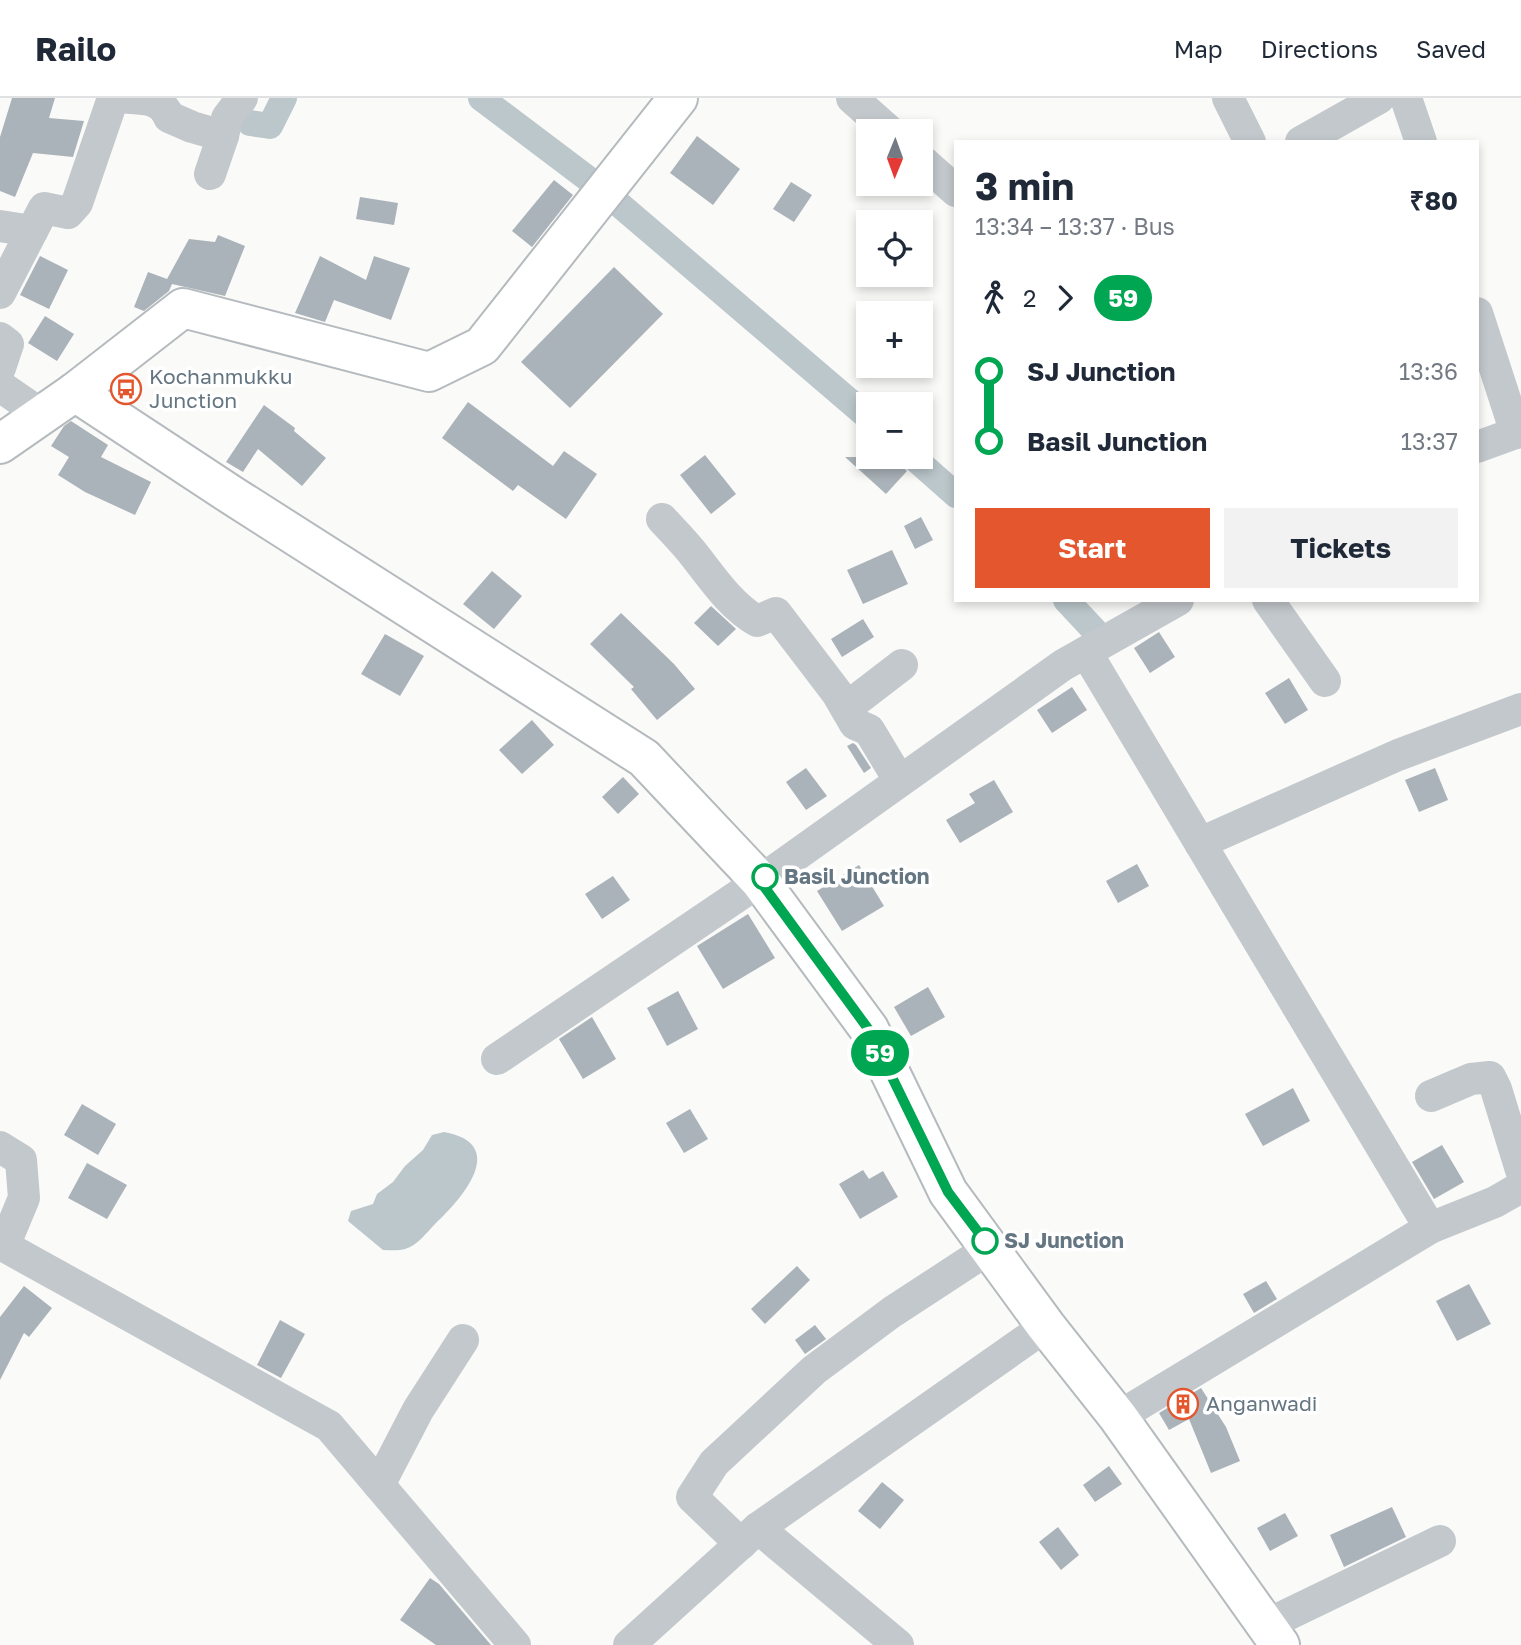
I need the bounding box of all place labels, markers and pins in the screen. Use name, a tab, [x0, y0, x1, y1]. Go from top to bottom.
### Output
place label: Kochanmukku Junction	[149, 363, 293, 413]
bus stop icon: Kochanmukku Junction	[109, 372, 143, 406]
place label: Basil Junction	[784, 863, 930, 889]
marker: Basil Junction	[752, 864, 778, 890]
place label: SJ Junction	[1004, 1227, 1124, 1253]
marker: SJ Junction	[972, 1228, 998, 1254]
building icon: Anganwadi	[1166, 1387, 1200, 1421]
place label: Anganwadi	[1206, 1390, 1317, 1416]

